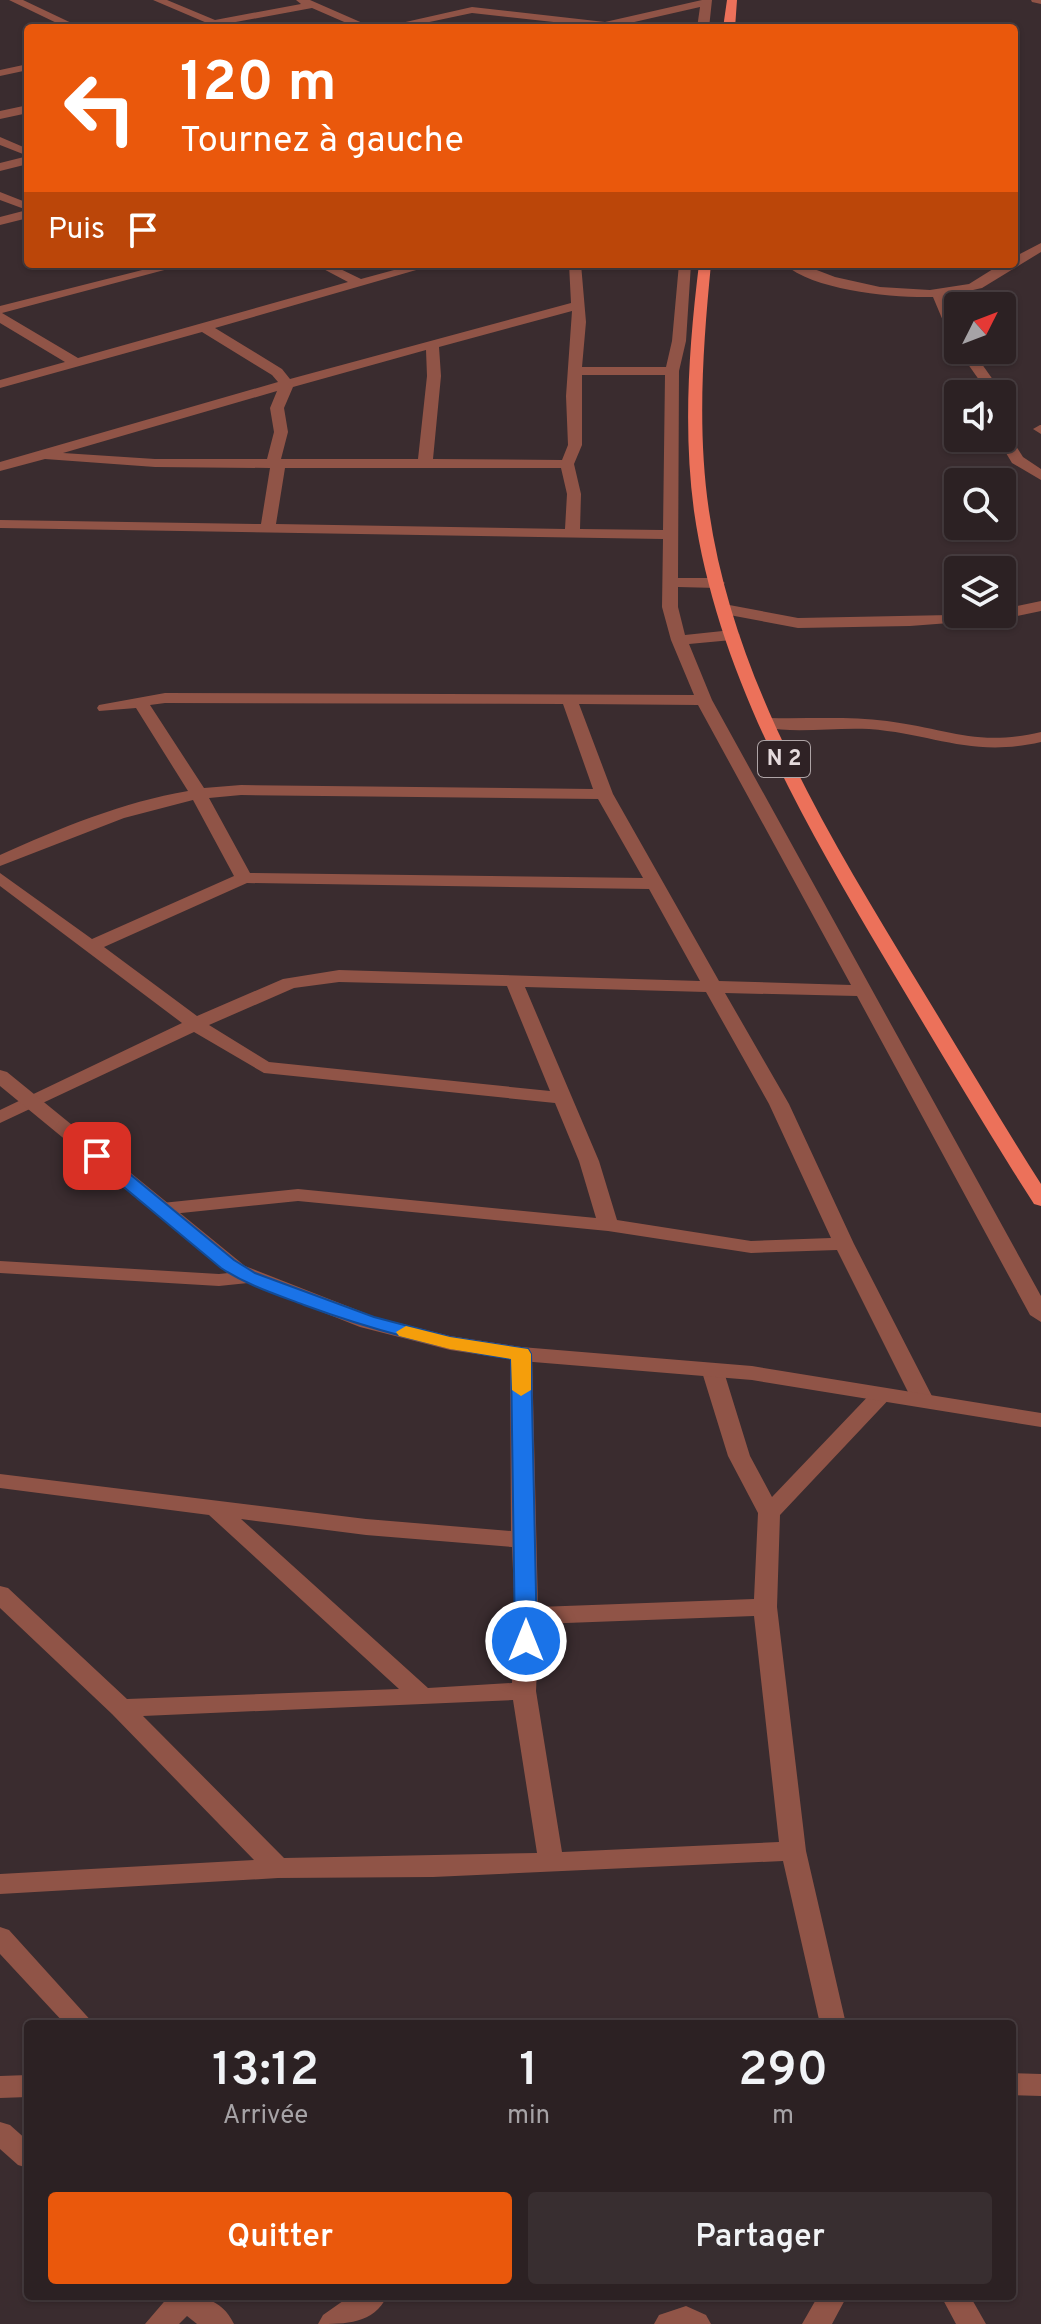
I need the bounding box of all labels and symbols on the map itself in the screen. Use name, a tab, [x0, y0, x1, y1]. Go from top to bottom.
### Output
north arrow	[944, 292, 1016, 364]
road number: N 2	[758, 741, 810, 777]
pin	[63, 1122, 131, 1190]
position arrow	[484, 1599, 568, 1683]

